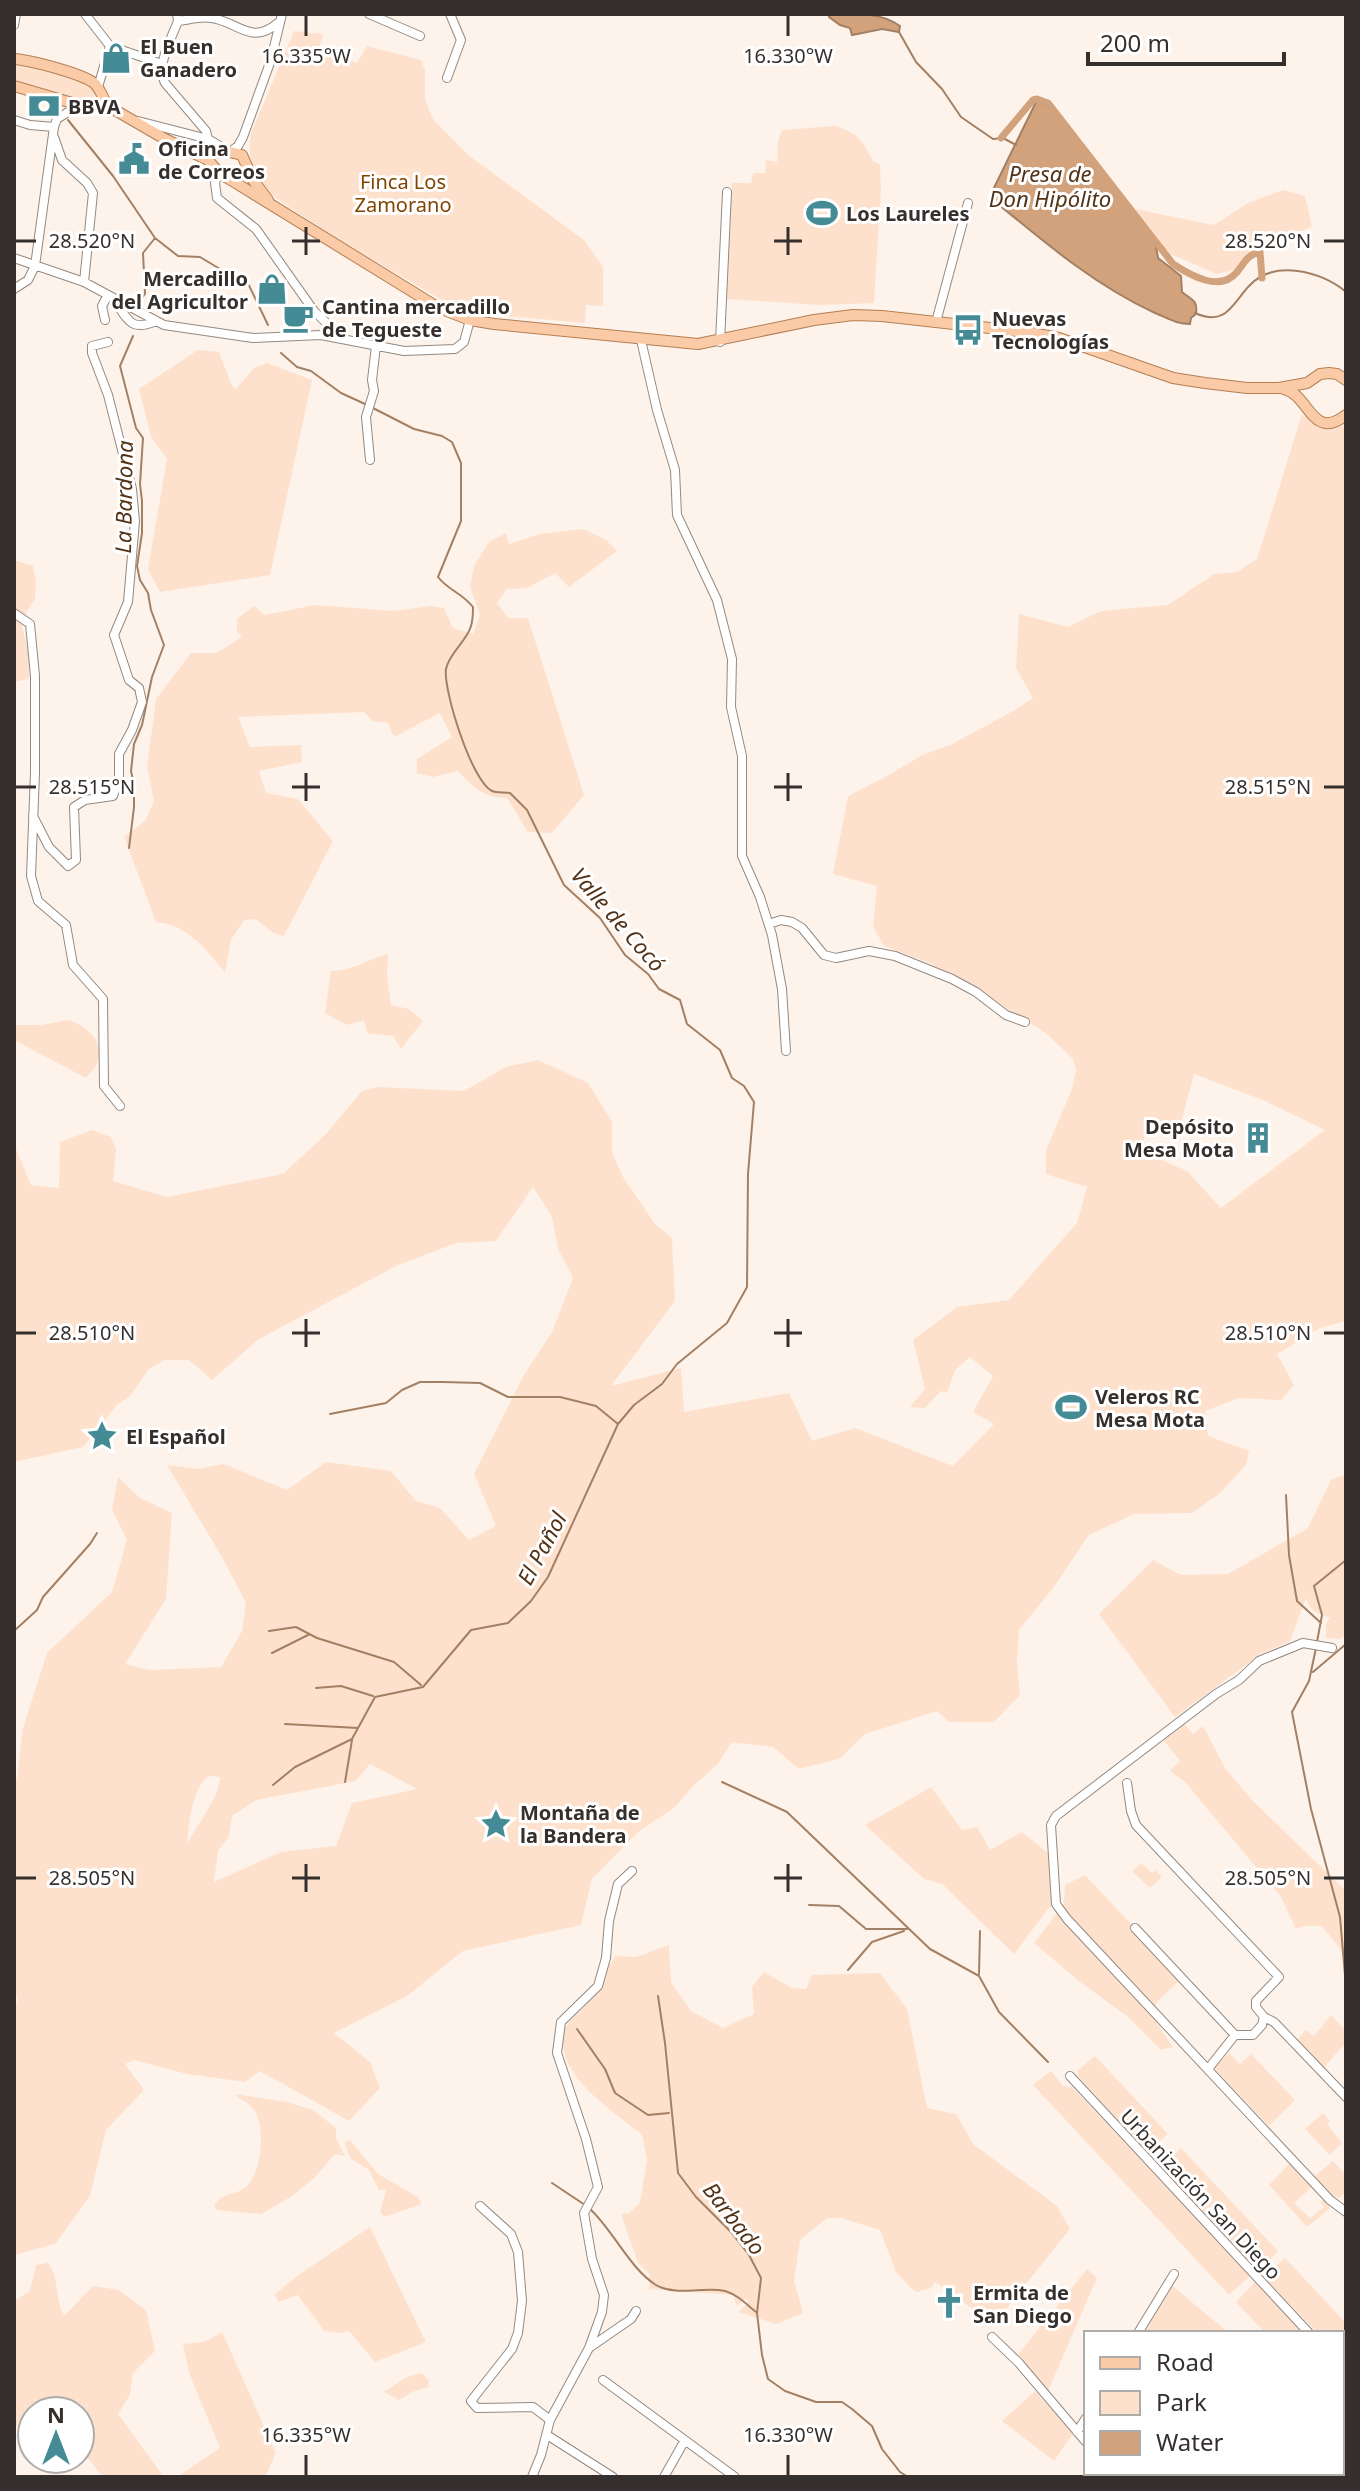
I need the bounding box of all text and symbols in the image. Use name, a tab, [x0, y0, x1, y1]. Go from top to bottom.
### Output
scale bar	[1088, 16, 1284, 66]
text: 200 m	[1100, 26, 1170, 59]
place label: El Buen Ganadero	[140, 33, 237, 83]
shop icon: El Buen Ganadero	[99, 41, 133, 75]
text: 16.335°W	[261, 42, 351, 69]
text: 16.330°W	[743, 42, 833, 69]
bank icon: BBVA	[27, 89, 61, 123]
place label: BBVA	[68, 93, 121, 120]
place label: Oficina de Correos	[158, 135, 265, 185]
public building icon: Oficina de Correos	[117, 142, 151, 176]
water label: Presa de Don Hipólito	[989, 158, 1111, 213]
park label: Finca Los Zamorano	[355, 168, 452, 218]
sports icon: Los Laureles	[805, 196, 839, 230]
place label: Los Laureles	[846, 200, 970, 227]
text: 28.520°N	[49, 227, 135, 254]
text: 28.520°N	[1225, 227, 1311, 254]
place label: Mercadillo del Agricultor	[111, 265, 248, 315]
shop icon: Mercadillo del Agricultor	[255, 272, 289, 306]
place label: Cantina mercadillo de Tegueste	[322, 293, 510, 343]
cafe icon: Cantina mercadillo de Tegueste	[281, 301, 315, 335]
place label: Nuevas Tecnologías	[992, 305, 1109, 355]
bus stop icon: Nuevas Tecnologías	[951, 313, 985, 347]
water label: La Bardona	[107, 440, 139, 554]
text: 28.515°N	[49, 773, 135, 800]
text: 28.515°N	[1225, 773, 1311, 800]
water label: Valle de Cocó	[565, 860, 673, 978]
place label: Depósito Mesa Mota	[1124, 1113, 1234, 1163]
building icon: Depósito Mesa Mota	[1241, 1121, 1275, 1155]
text: 28.510°N	[49, 1319, 135, 1346]
text: 28.510°N	[1225, 1319, 1311, 1346]
place label: Veleros RC Mesa Mota	[1095, 1383, 1205, 1433]
sports icon: Veleros RC Mesa Mota	[1054, 1390, 1088, 1424]
place icon: El Español	[85, 1419, 119, 1453]
place label: El Español	[126, 1423, 226, 1450]
water label: El Pañol	[509, 1505, 573, 1590]
place label: Montaña de la Bandera	[520, 1799, 640, 1849]
place icon: Montaña de la Bandera	[479, 1807, 513, 1841]
text: 28.505°N	[49, 1864, 135, 1891]
text: 28.505°N	[1225, 1864, 1311, 1891]
street label: Urbanización San Diego	[1115, 2103, 1287, 2285]
water label: Barbado	[697, 2175, 773, 2261]
place label: Ermita de San Diego	[973, 2279, 1072, 2329]
church icon: Ermita de San Diego	[932, 2286, 966, 2320]
legend	[1084, 2331, 1344, 2475]
text: Road	[1156, 2345, 1214, 2378]
text: Park	[1156, 2385, 1207, 2418]
north arrow	[16, 2395, 96, 2475]
text: N	[47, 2399, 65, 2429]
text: 16.335°W	[261, 2421, 351, 2448]
text: 16.330°W	[743, 2421, 833, 2448]
text: Water	[1156, 2425, 1224, 2458]

